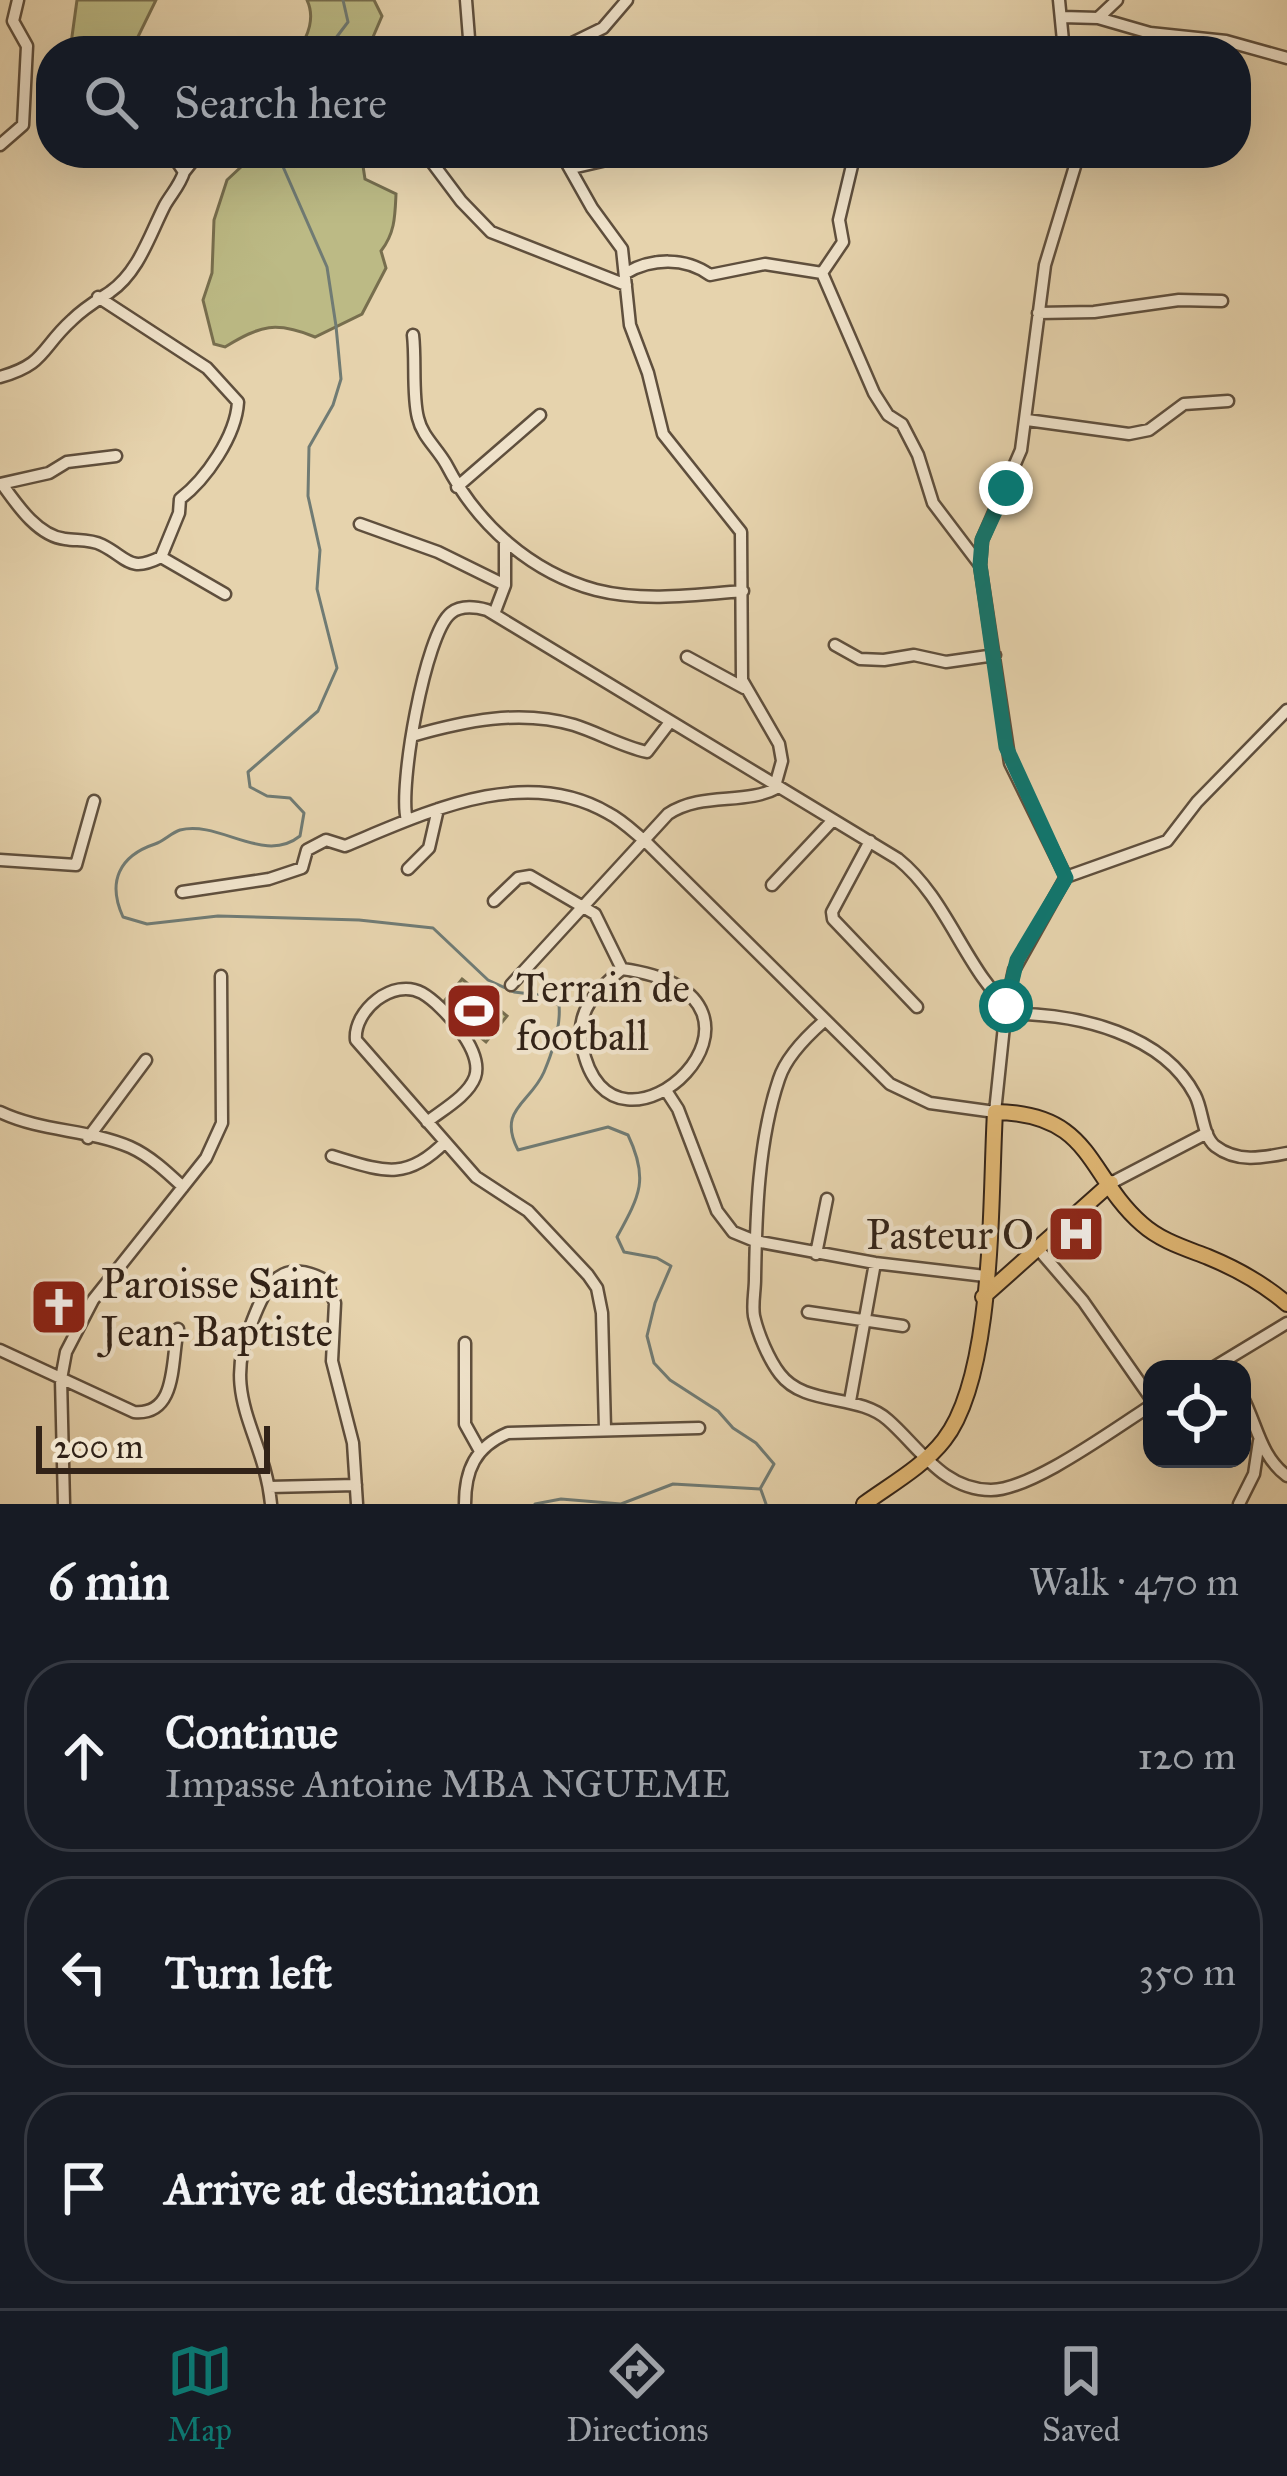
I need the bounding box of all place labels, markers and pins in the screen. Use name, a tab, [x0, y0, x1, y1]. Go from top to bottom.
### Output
place label: Terrain de football	[516, 962, 690, 1062]
sports icon: Terrain de football	[443, 980, 505, 1042]
hospital icon: Pasteur O	[1045, 1203, 1107, 1265]
place label: Pasteur O	[866, 1209, 1034, 1261]
place label: Paroisse Saint Jean-Baptiste	[97, 1258, 339, 1358]
church icon: Paroisse Saint Jean-Baptiste	[28, 1276, 90, 1338]

